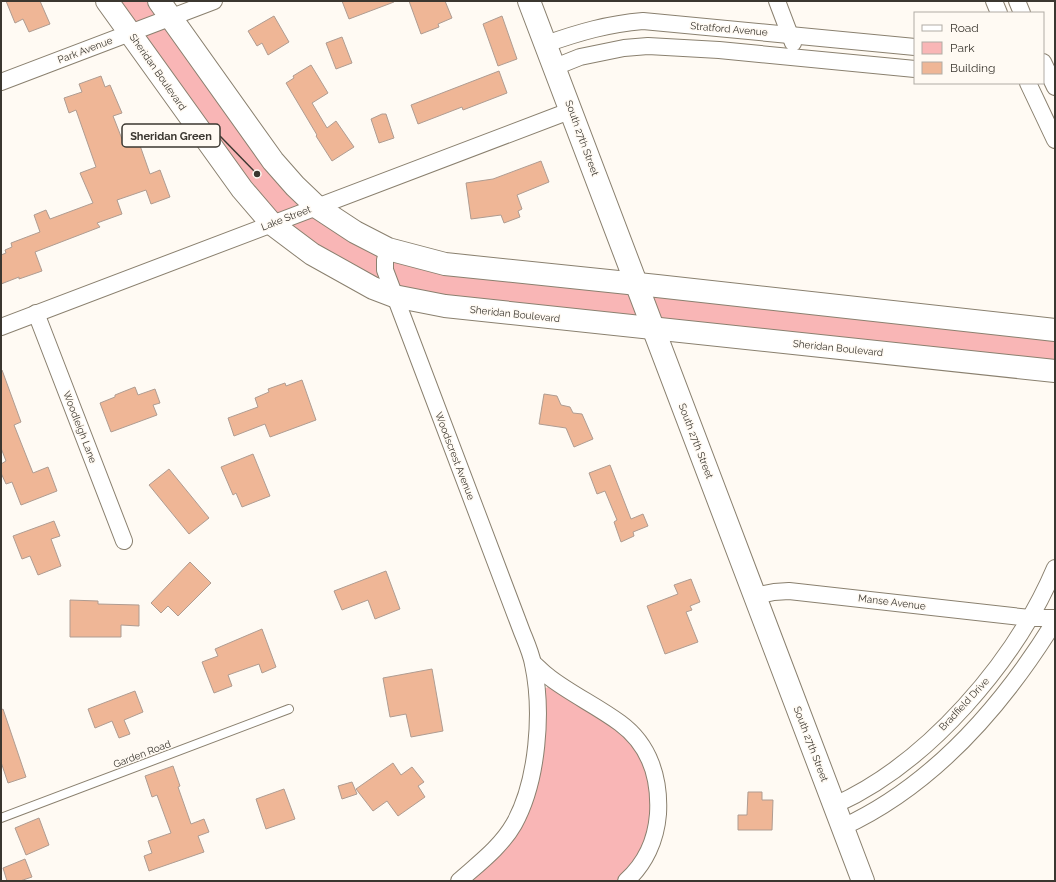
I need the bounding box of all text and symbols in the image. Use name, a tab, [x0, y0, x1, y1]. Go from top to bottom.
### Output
legend	[914, 12, 1044, 84]
street label: Stratford Avenue	[690, 20, 768, 38]
text: Road	[950, 21, 979, 35]
street label: Sheridan Boulevard	[127, 32, 189, 112]
street label: Park Avenue	[56, 34, 114, 65]
text: Park	[950, 41, 975, 55]
text: Building	[950, 61, 996, 75]
street label: South 27th Street	[563, 99, 601, 178]
callout: Sheridan Green	[122, 124, 220, 147]
text: Sheridan Green	[130, 130, 212, 143]
street label: Lake Street	[260, 203, 313, 233]
street label: Sheridan Boulevard	[469, 304, 561, 324]
street label: Sheridan Boulevard	[792, 338, 884, 358]
street label: Woodleigh Lane	[61, 389, 99, 465]
street label: South 27th Street	[677, 402, 716, 481]
street label: Woodscrest Avenue	[433, 411, 477, 501]
street label: Manse Avenue	[858, 592, 927, 612]
street label: Bradfield Drive	[937, 675, 991, 733]
street label: South 27th Street	[792, 705, 831, 784]
street label: Garden Road	[112, 738, 172, 770]

